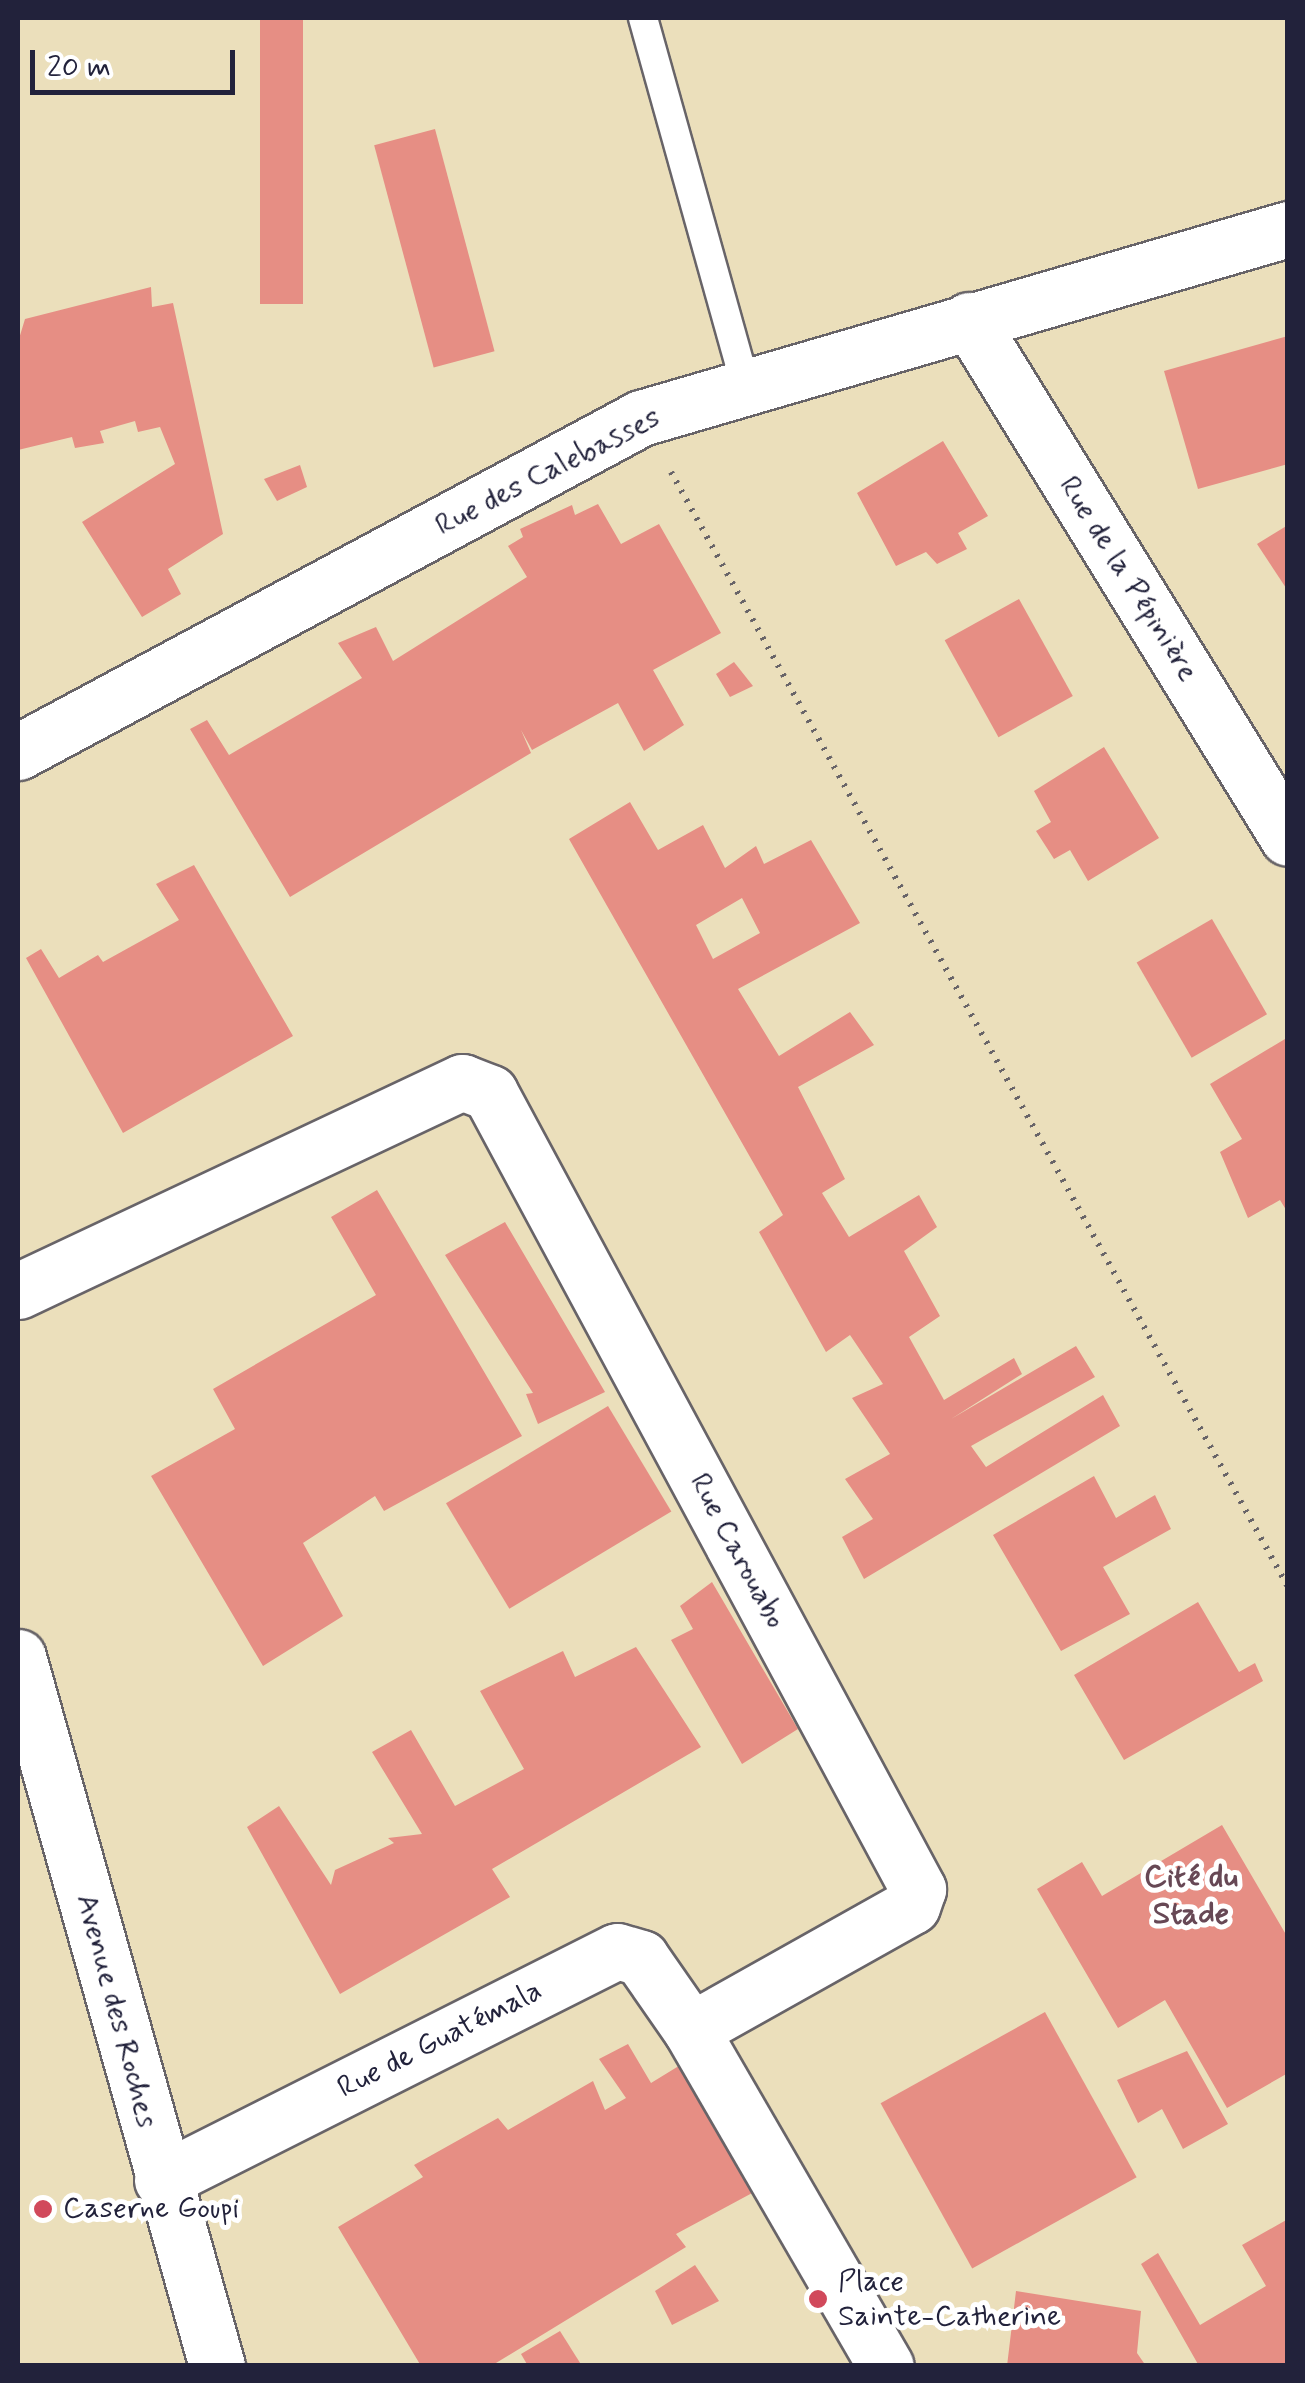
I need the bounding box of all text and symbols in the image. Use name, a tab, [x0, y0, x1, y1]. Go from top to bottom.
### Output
scale bar	[35, 30, 240, 92]
text: 20 m	[47, 48, 111, 87]
street label: Rue des Calebasses	[429, 400, 667, 544]
street label: Rue de la Pépinière	[1051, 470, 1205, 688]
street label: Rue Carouabo	[682, 1468, 792, 1634]
district label: Cité du Stade	[1144, 1859, 1238, 1934]
street label: Avenue des Roches	[68, 1891, 164, 2131]
street label: Rue de Guatémala	[333, 1974, 547, 2106]
place label: Caserne Goupi	[63, 2191, 240, 2227]
marker: Caserne Goupi	[32, 2198, 54, 2220]
place label: Place Sainte-Catherine	[838, 2264, 1061, 2334]
marker: Place Sainte-Catherine	[807, 2288, 829, 2310]

